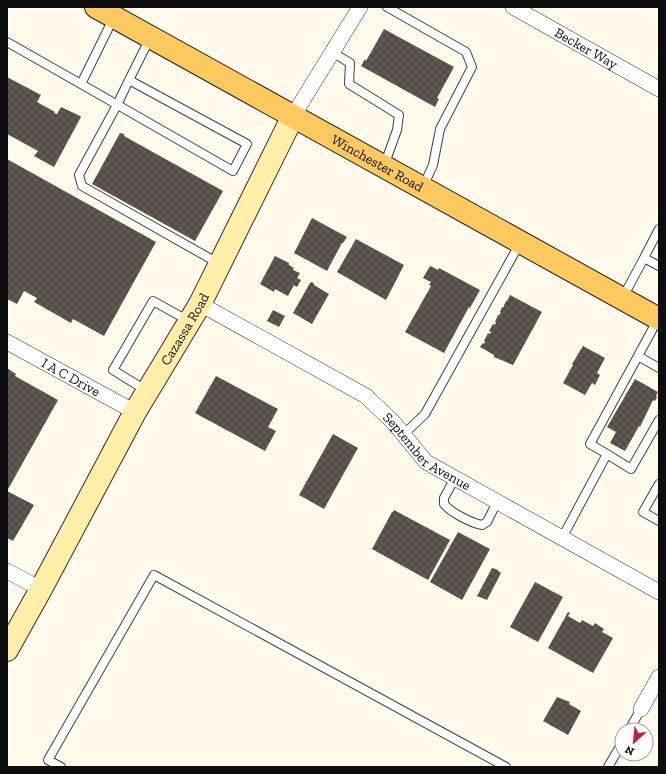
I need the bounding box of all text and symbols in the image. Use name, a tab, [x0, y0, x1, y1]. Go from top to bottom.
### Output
street label: Becker Way	[551, 24, 621, 73]
street label: Winchester Road	[328, 131, 427, 196]
street label: Cazassa Road	[157, 290, 213, 369]
street label: I A C Drive	[39, 355, 103, 401]
street label: September Avenue	[379, 409, 474, 494]
north arrow	[614, 722, 654, 762]
text: N	[622, 742, 636, 758]

